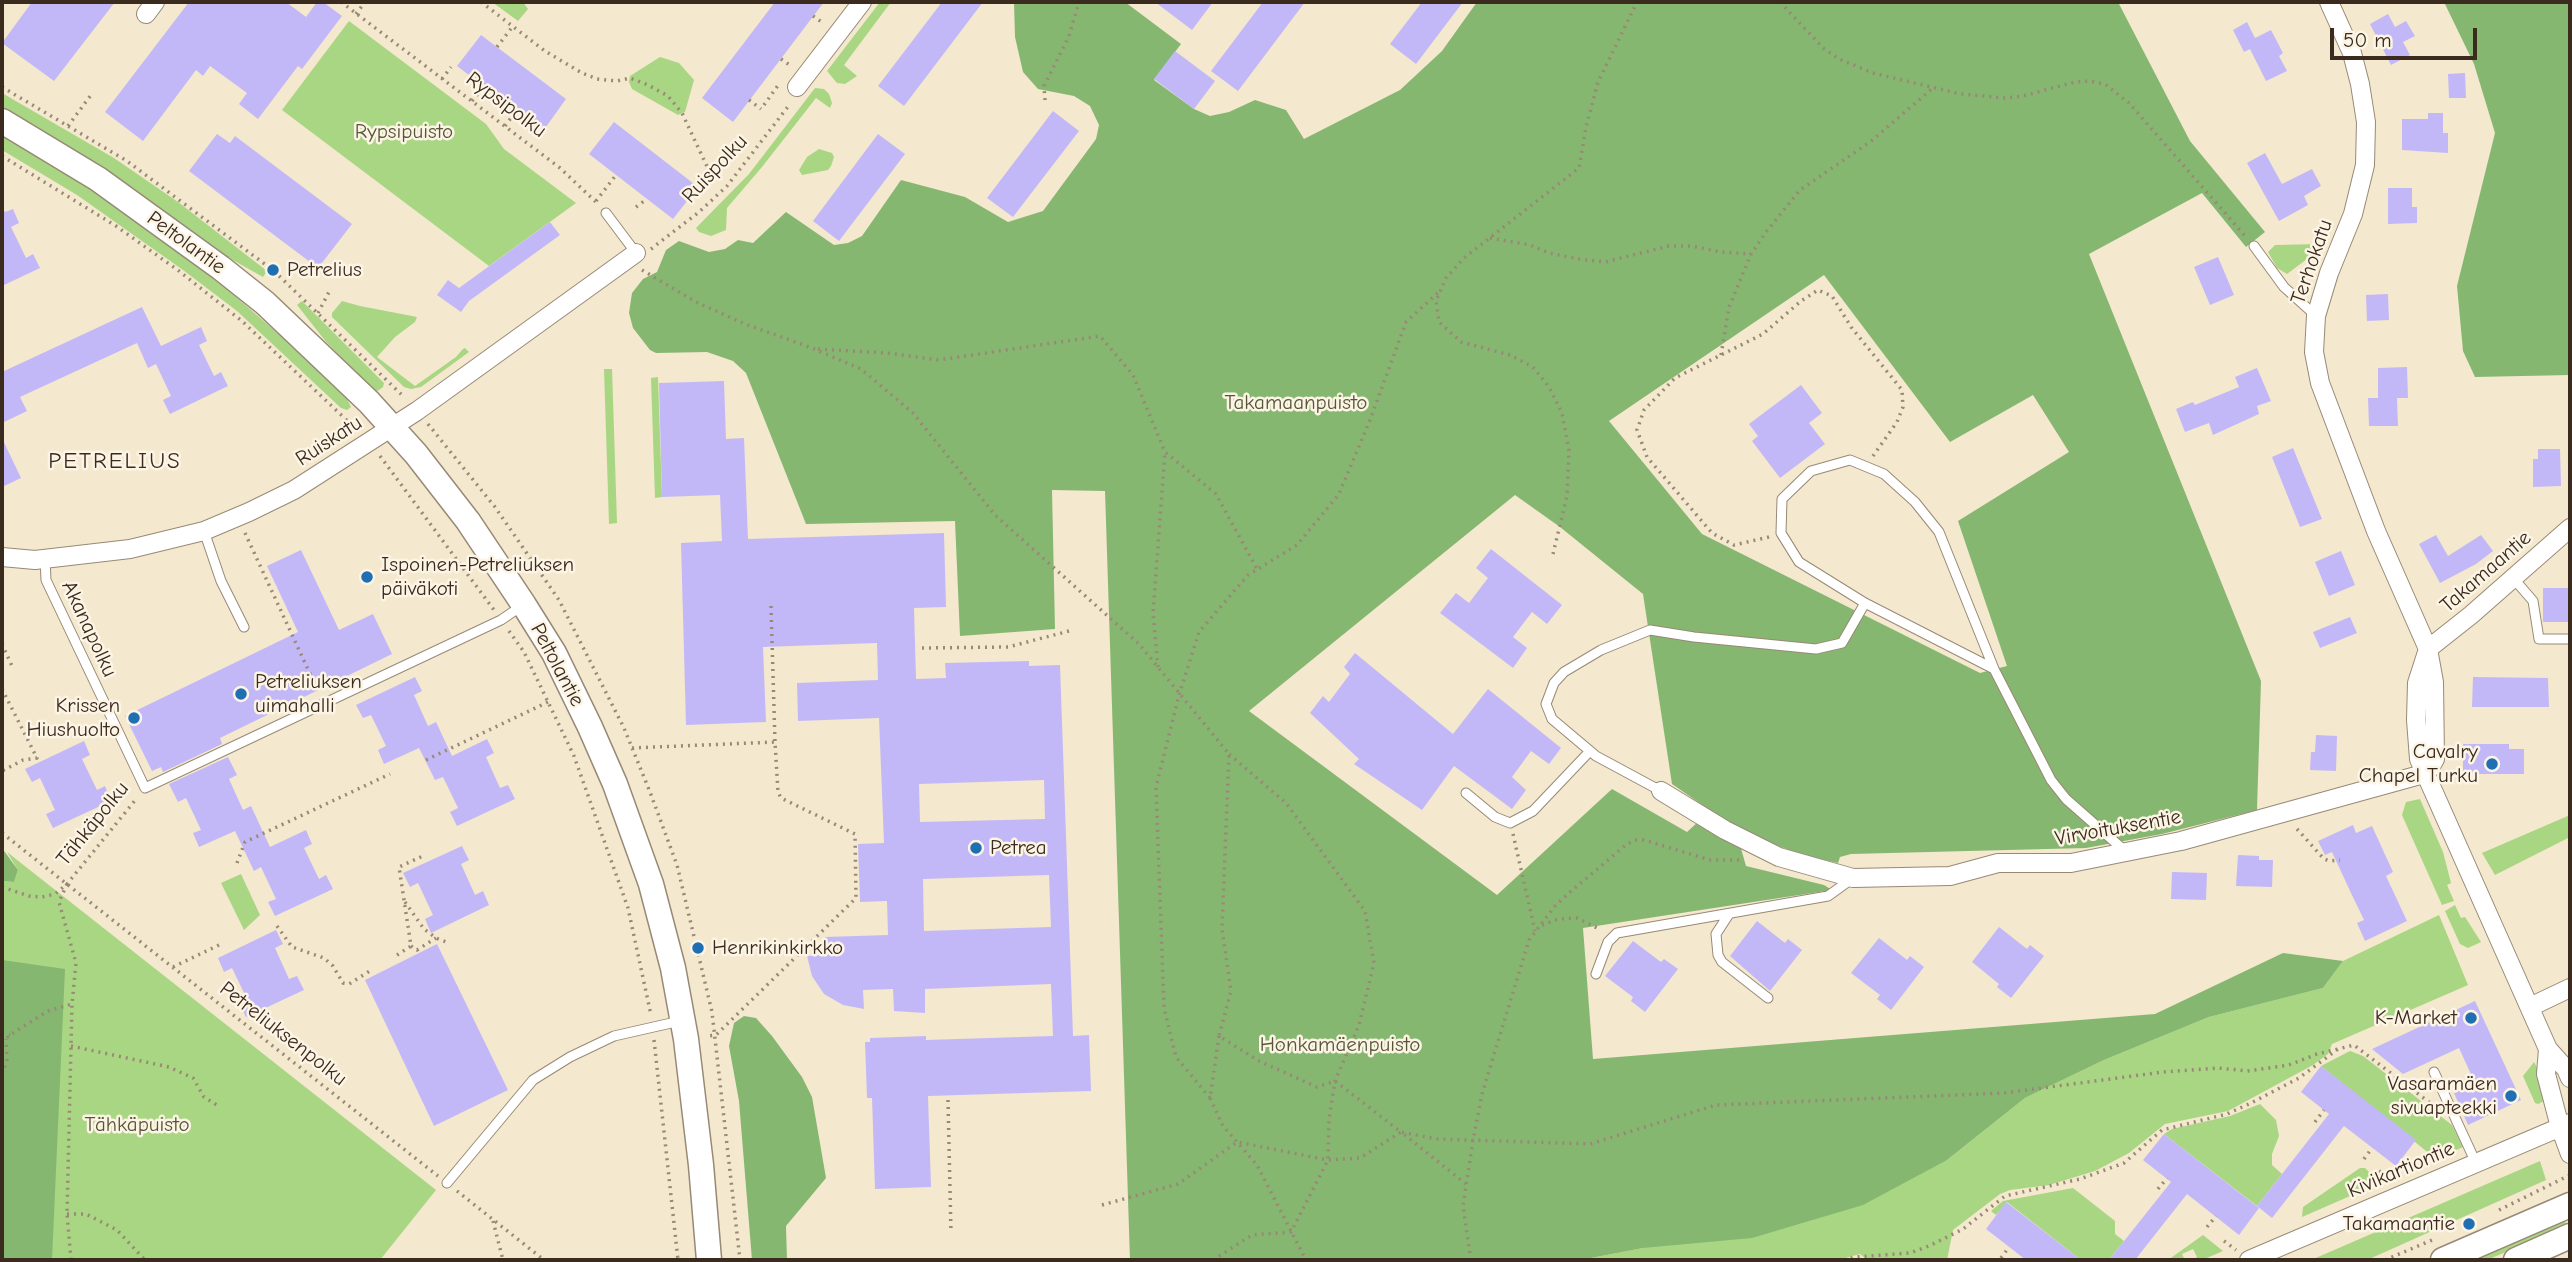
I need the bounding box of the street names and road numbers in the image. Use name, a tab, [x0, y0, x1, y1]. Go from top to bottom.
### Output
street label: Rypsipolku	[461, 67, 551, 143]
street label: Ruispolku	[677, 130, 753, 208]
street label: Peltolantie	[142, 206, 230, 280]
street label: Terhokatu	[2286, 216, 2338, 308]
street label: Ruiskatu	[291, 410, 367, 472]
street label: Takamaantie	[2435, 526, 2537, 618]
street label: Akanapolku	[56, 577, 122, 681]
street label: Peltolantie	[525, 619, 589, 711]
street label: Tähkäpolku	[51, 777, 135, 871]
street label: Virvoituksentie	[2053, 805, 2183, 851]
street label: Petreliuksenpolku	[214, 976, 352, 1092]
street label: Kivikartiontie	[2344, 1136, 2458, 1204]

